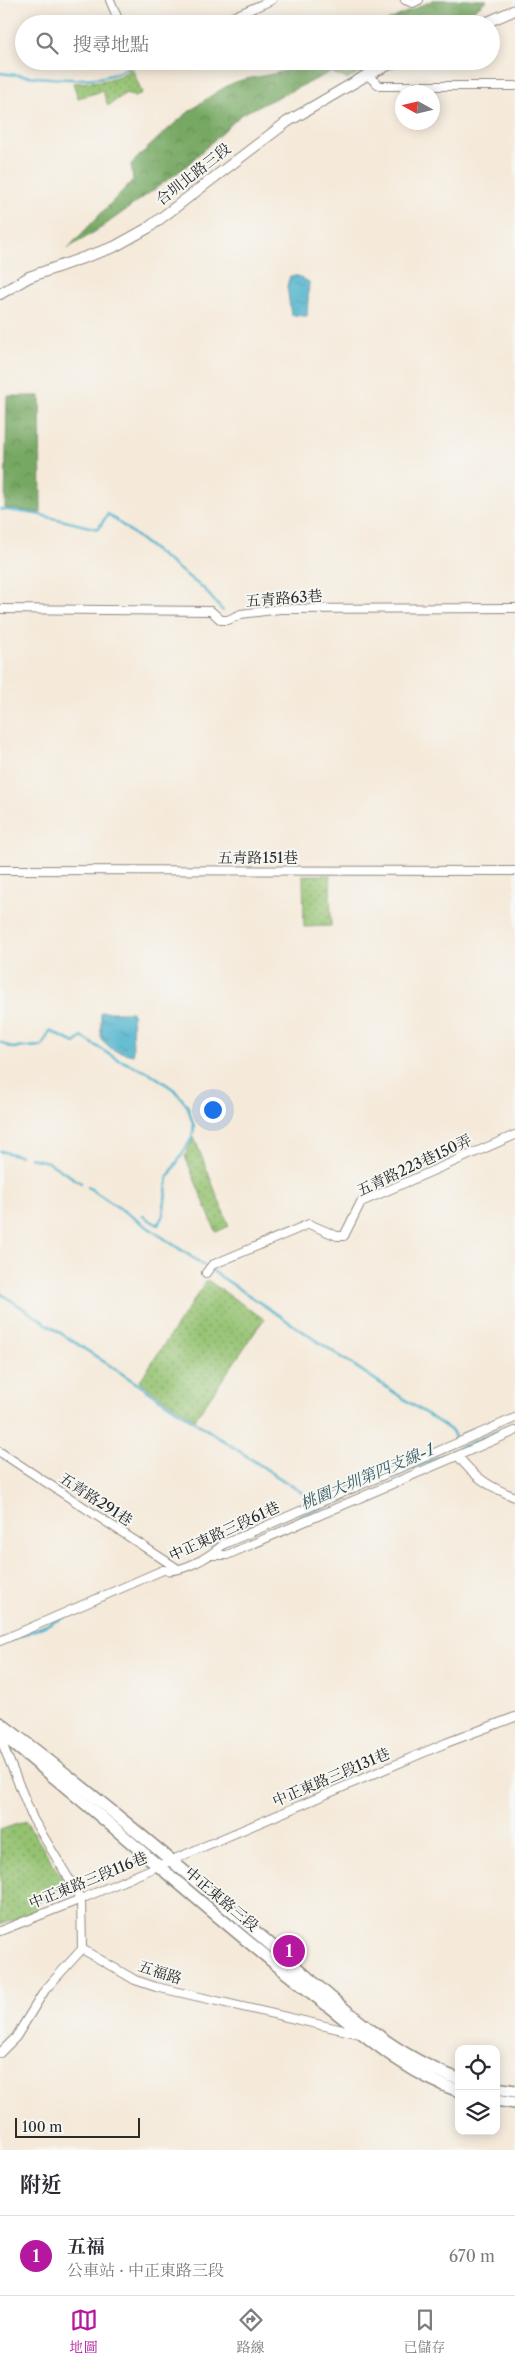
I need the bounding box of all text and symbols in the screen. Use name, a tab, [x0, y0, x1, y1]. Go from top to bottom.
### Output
search box	[15, 15, 500, 70]
icon: search	[33, 29, 61, 57]
text: 搜尋地點	[73, 33, 149, 56]
north arrow	[395, 85, 440, 130]
street label: 合圳北路三段	[152, 139, 234, 209]
street label: 五青路63巷	[245, 586, 323, 610]
street label: 五青路151巷	[218, 848, 298, 867]
your location	[200, 1097, 226, 1123]
street label: 五青路223巷150弄	[354, 1130, 474, 1200]
water label: 桃園大圳第四支線-1	[297, 1438, 438, 1513]
street label: 五青路291巷	[56, 1468, 136, 1530]
street label: 中正東路三段61巷	[166, 1497, 282, 1565]
street label: 中正東路三段131巷	[269, 1744, 393, 1810]
street label: 中正東路三段116巷	[26, 1848, 150, 1912]
street label: 中正東路三段	[181, 1863, 263, 1935]
pin: 1	[273, 1932, 305, 1970]
street label: 五福路	[136, 1956, 184, 1988]
map controls	[455, 2045, 500, 2135]
button: locate	[455, 2045, 500, 2090]
button: layers	[455, 2090, 500, 2135]
scale bar	[15, 2115, 140, 2138]
text: 100 m	[22, 2118, 62, 2136]
text: 附近	[20, 2172, 62, 2197]
text: 五福	[67, 2235, 105, 2258]
text: 1	[32, 2246, 40, 2266]
text: 670 m	[449, 2246, 495, 2266]
text: 公車站 · 中正東路三段	[67, 2260, 224, 2280]
tab: 地圖	[70, 2306, 98, 2356]
tab: 路線	[237, 2306, 265, 2356]
tab: 已儲存	[404, 2306, 446, 2356]

